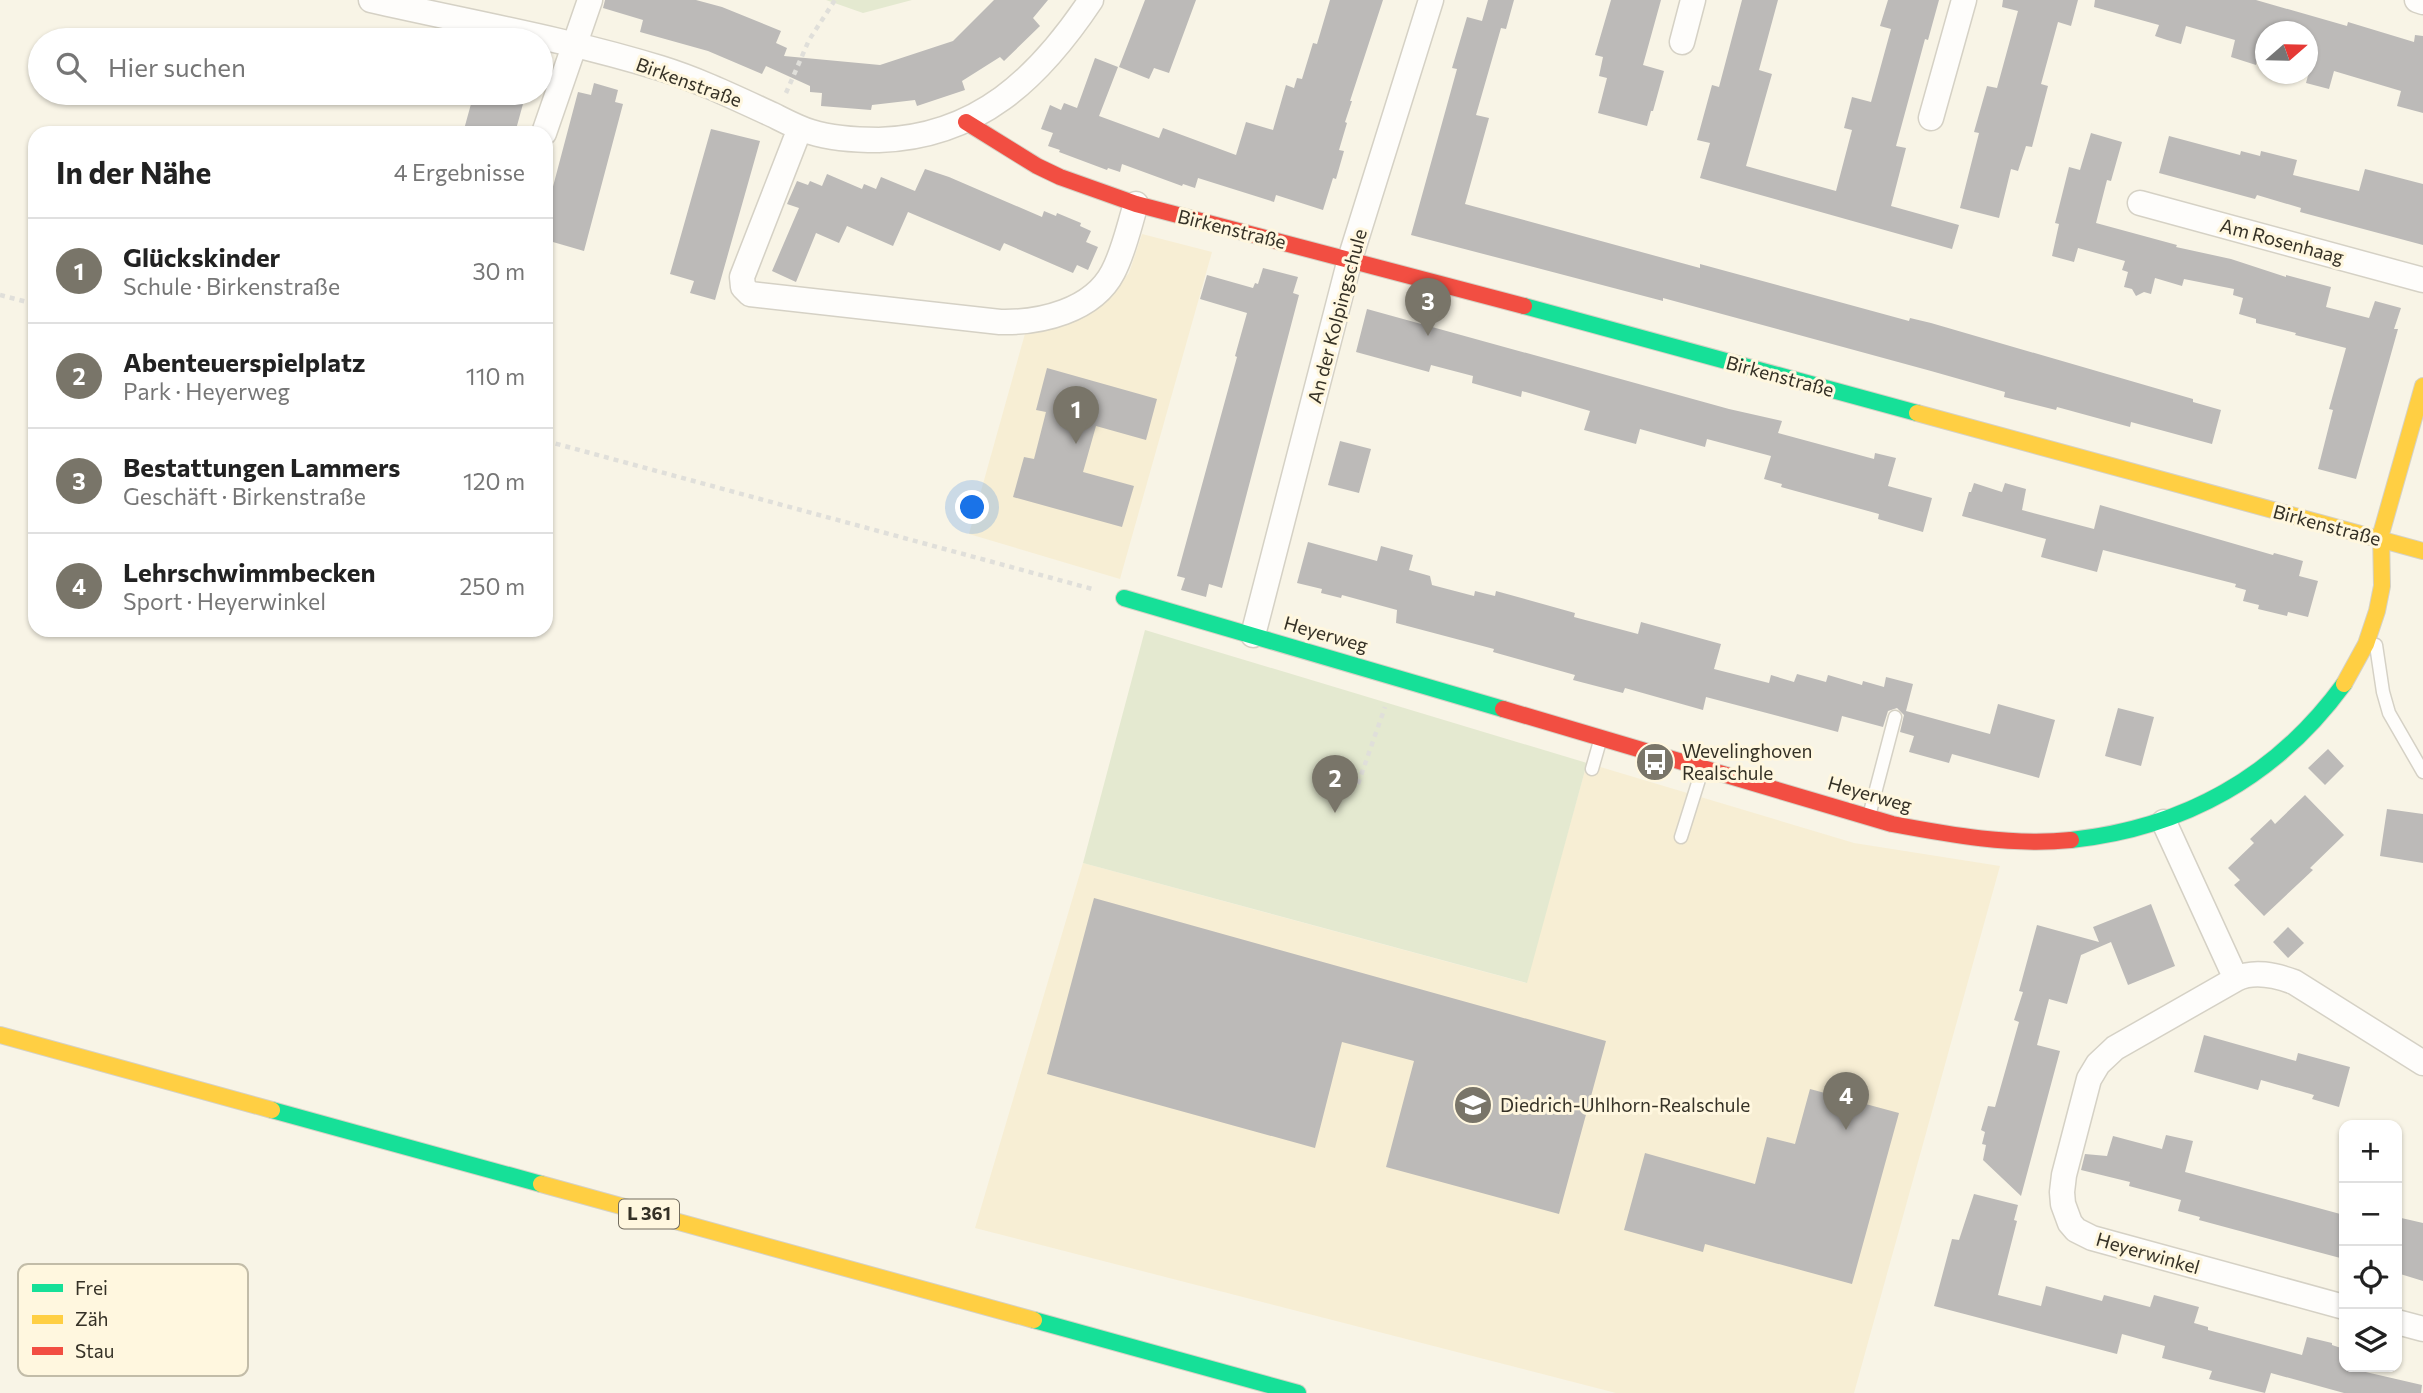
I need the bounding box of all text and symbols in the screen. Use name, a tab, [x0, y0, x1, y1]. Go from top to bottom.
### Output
north arrow	[2255, 21, 2318, 84]
search box	[28, 28, 553, 105]
icon: search	[52, 48, 90, 86]
text: Hier suchen	[108, 51, 246, 82]
street label: Birkenstraße	[633, 52, 745, 111]
text: In der Nähe	[56, 153, 211, 190]
text: 4 Ergebnisse	[394, 158, 525, 186]
street label: Birkenstraße	[1176, 204, 1289, 253]
street label: Am Rosenhaag	[2218, 213, 2347, 268]
street label: An der Kolpingschule	[1302, 226, 1371, 406]
text: Glückskinder	[123, 241, 280, 272]
text: 1	[74, 257, 84, 285]
text: 30 m	[472, 257, 525, 285]
text: Schule · Birkenstraße	[123, 272, 340, 300]
pin: 3	[1405, 278, 1451, 336]
text: Abenteuerspielplatz	[123, 346, 365, 377]
street label: Birkenstraße	[1724, 350, 1837, 401]
text: 2	[72, 362, 86, 390]
text: 110 m	[466, 362, 525, 390]
text: Park · Heyerweg	[123, 377, 290, 405]
pin: 1	[1053, 386, 1099, 444]
text: Bestattungen Lammers	[123, 451, 400, 482]
text: 3	[72, 467, 86, 495]
text: 120 m	[463, 467, 525, 495]
text: Geschäft · Birkenstraße	[123, 482, 366, 510]
your location	[955, 490, 989, 524]
street label: Birkenstraße	[2271, 499, 2384, 550]
text: Lehrschwimmbecken	[123, 556, 375, 587]
text: 4	[72, 572, 86, 600]
text: 250 m	[460, 572, 525, 600]
text: Sport · Heyerwinkel	[123, 587, 326, 615]
street label: Heyerweg	[1281, 611, 1371, 656]
place label: Wevelinghoven Realschule	[1682, 739, 1812, 784]
bus stop icon: Wevelinghoven Realschule	[1634, 741, 1676, 783]
pin: 2	[1312, 755, 1358, 813]
street label: Heyerweg	[1825, 771, 1915, 816]
pin: 4	[1823, 1072, 1869, 1130]
school or university icon: Diedrich-Uhlhorn-Realschule	[1452, 1084, 1494, 1126]
place label: Diedrich-Uhlhorn-Realschule	[1500, 1093, 1750, 1116]
map controls	[2339, 1120, 2402, 1372]
button: +	[2339, 1120, 2402, 1183]
button: −	[2339, 1183, 2402, 1246]
road number: L 361	[619, 1199, 679, 1228]
street label: Heyerwinkel	[2094, 1227, 2203, 1278]
button: locate	[2339, 1246, 2402, 1309]
legend	[18, 1264, 248, 1376]
text: Frei	[75, 1276, 108, 1299]
text: Zäh	[75, 1307, 109, 1330]
button: layers	[2339, 1309, 2402, 1372]
text: Stau	[75, 1339, 114, 1362]

